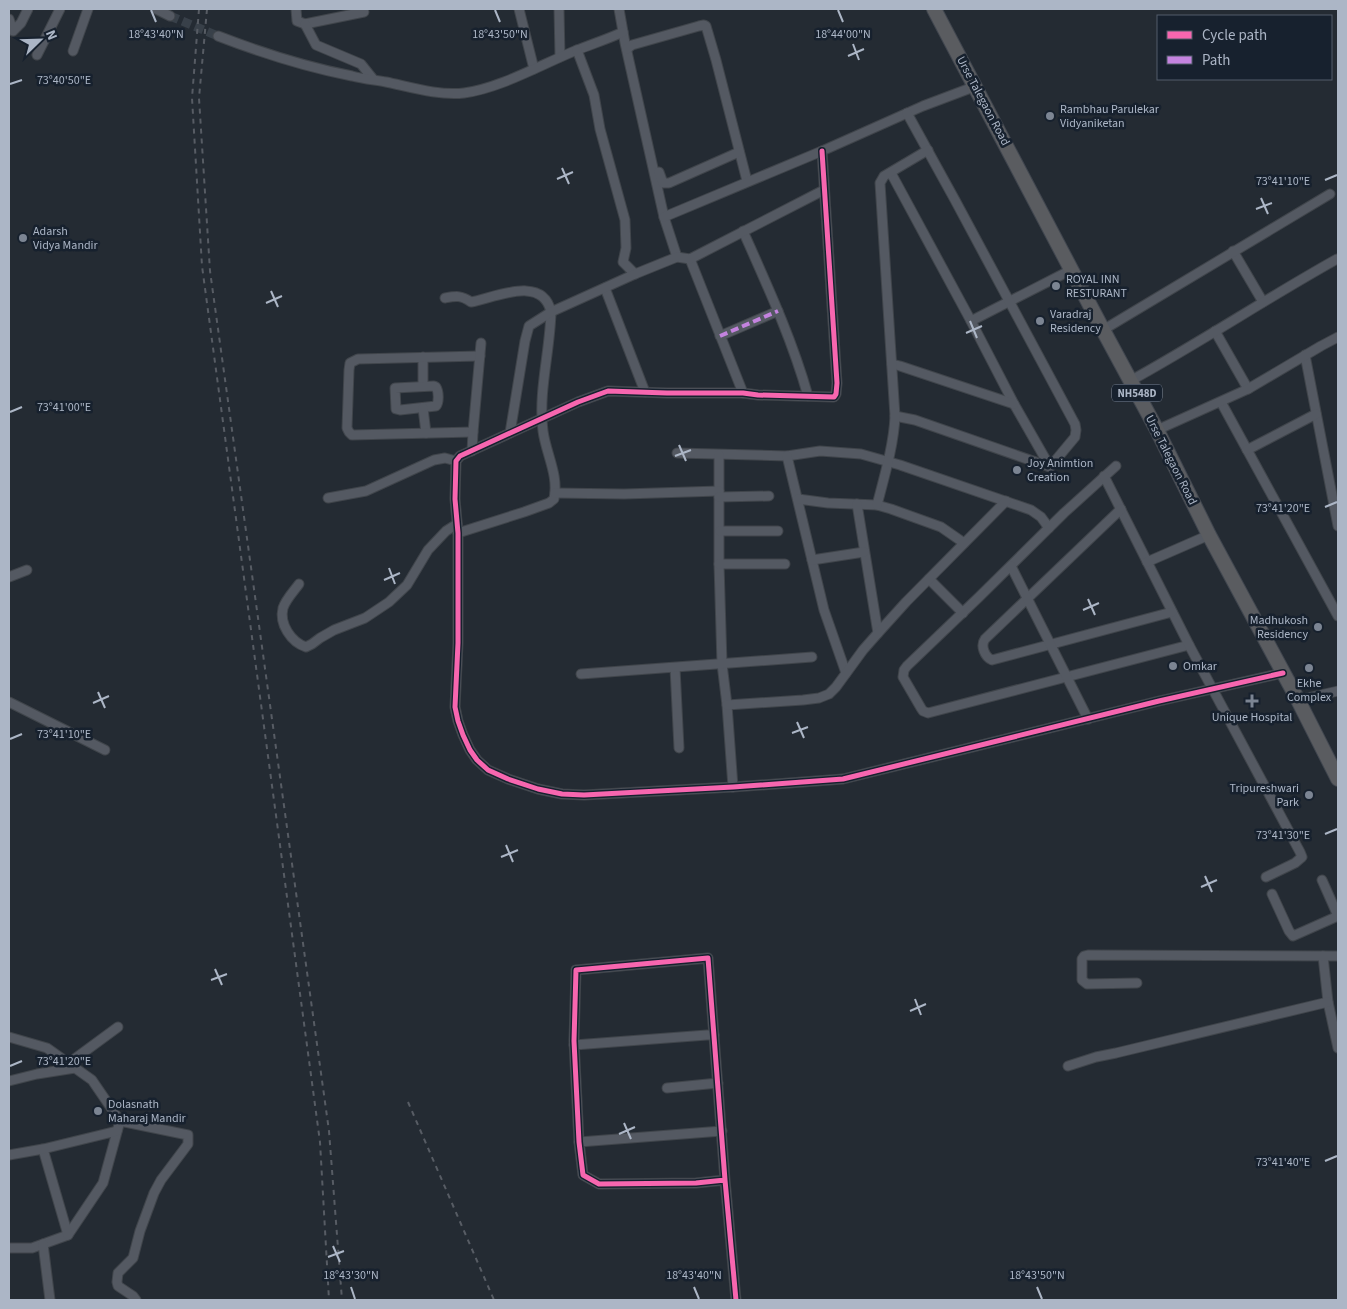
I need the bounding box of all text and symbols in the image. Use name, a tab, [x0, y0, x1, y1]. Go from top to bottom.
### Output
north arrow	[15, 15, 65, 65]
legend	[1157, 15, 1332, 80]
text: Cycle path	[1202, 25, 1267, 46]
text: 18°43'40"N	[128, 26, 184, 43]
text: 18°43'50"N	[472, 26, 528, 43]
text: 18°44'00"N	[815, 26, 871, 43]
text: N	[40, 27, 62, 44]
text: Path	[1202, 50, 1230, 71]
street label: Urse Talegaon Road	[952, 53, 1014, 149]
text: 73°40'50"E	[37, 72, 91, 89]
place label: Rambhau Parulekar Vidyaniketan	[1060, 101, 1160, 132]
marker: Rambhau Parulekar Vidyaniketan	[1044, 110, 1056, 122]
text: 73°41'10"E	[1256, 173, 1310, 190]
place label: Adarsh Vidya Mandir	[33, 223, 99, 254]
marker: Adarsh Vidya Mandir	[17, 232, 29, 244]
place label: ROYAL INN RESTURANT	[1066, 271, 1128, 302]
marker: ROYAL INN RESTURANT	[1050, 280, 1062, 292]
place label: Varadraj Residency	[1050, 306, 1101, 337]
marker: Varadraj Residency	[1034, 315, 1046, 327]
road number: NH548D	[1112, 384, 1162, 402]
text: 73°41'00"E	[37, 399, 91, 416]
street label: Urse Talegaon Road	[1141, 412, 1201, 508]
place label: Joy Animtion Creation	[1027, 455, 1093, 486]
marker: Joy Animtion Creation	[1011, 464, 1023, 476]
text: 73°41'20"E	[1256, 500, 1310, 517]
place label: Madhukosh Residency	[1250, 612, 1308, 643]
marker: Madhukosh Residency	[1312, 621, 1324, 633]
place label: Omkar	[1183, 658, 1218, 675]
marker: Omkar	[1167, 660, 1179, 672]
marker: Ekhe Complex	[1303, 662, 1315, 674]
place label: Ekhe Complex	[1287, 675, 1332, 706]
marker: Unique Hospital	[1245, 694, 1259, 708]
place label: Unique Hospital	[1212, 709, 1292, 726]
text: 73°41'10"E	[37, 726, 91, 743]
place label: Tripureshwari Park	[1230, 780, 1299, 811]
marker: Tripureshwari Park	[1303, 789, 1315, 801]
text: 73°41'30"E	[1256, 827, 1310, 844]
text: 73°41'20"E	[37, 1053, 91, 1070]
place label: Dolasnath Maharaj Mandir	[108, 1096, 187, 1127]
marker: Dolasnath Maharaj Mandir	[92, 1105, 104, 1117]
text: 73°41'40"E	[1256, 1154, 1310, 1171]
text: 18°43'30"N	[323, 1267, 379, 1284]
text: 18°43'40"N	[666, 1267, 722, 1284]
text: 18°43'50"N	[1009, 1267, 1065, 1284]

